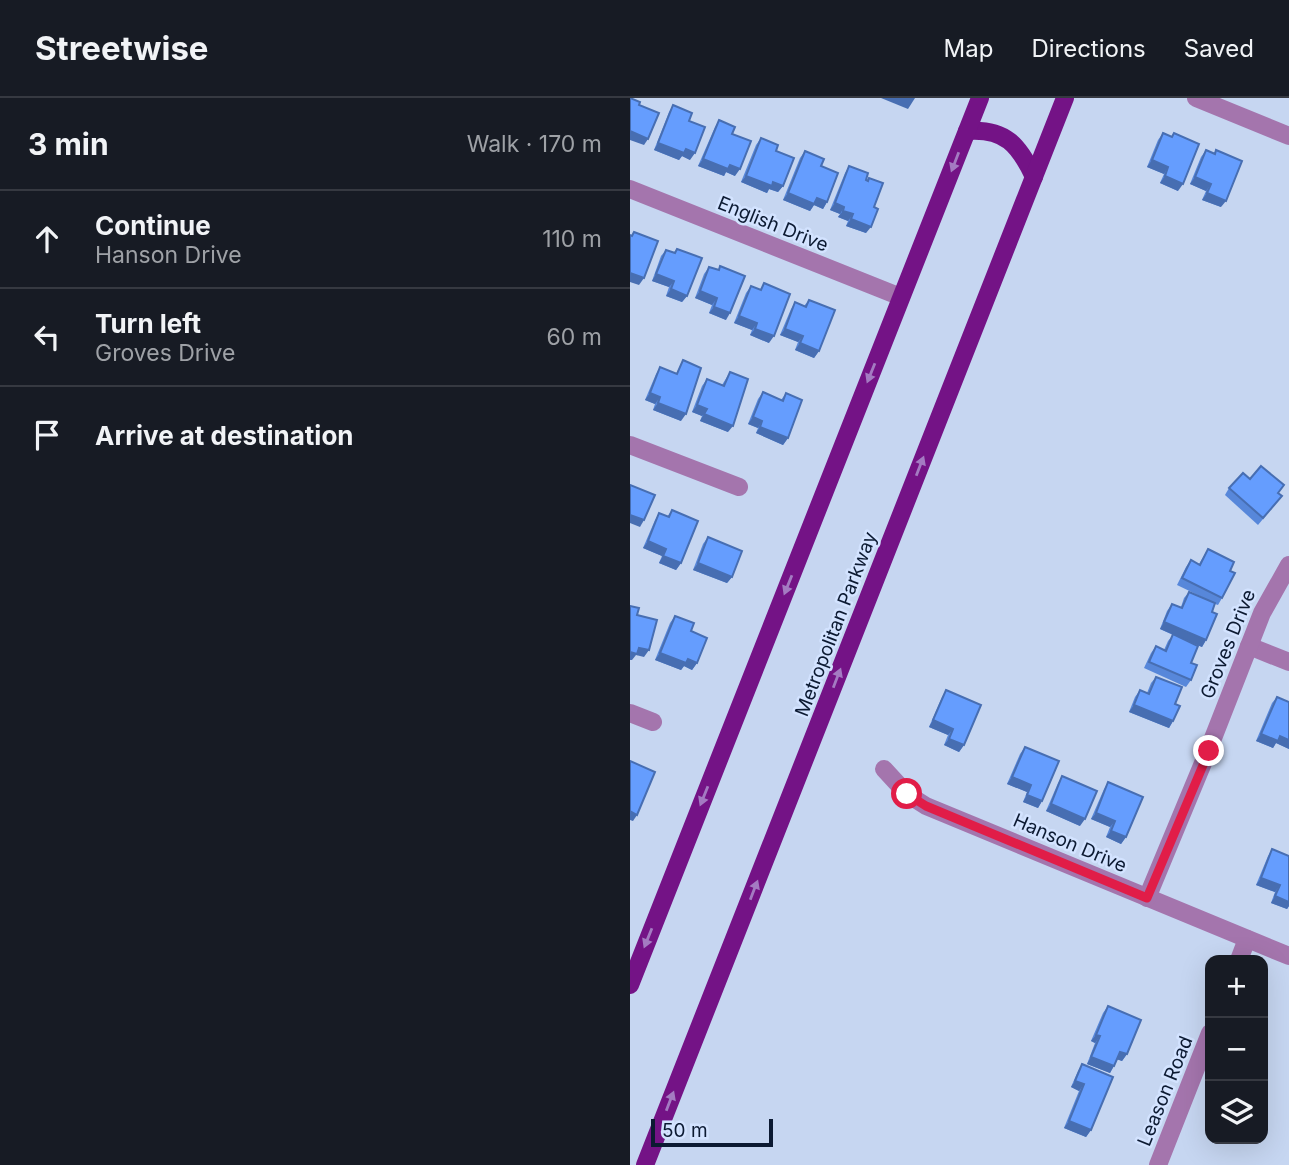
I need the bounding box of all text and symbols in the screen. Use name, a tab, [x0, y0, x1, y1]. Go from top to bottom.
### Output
text: Streetwise	[35, 28, 209, 68]
text: Map	[944, 34, 993, 63]
text: Directions	[1031, 34, 1146, 63]
text: Saved	[1184, 34, 1254, 63]
text: 3 min	[28, 126, 109, 162]
text: Walk · 170 m	[467, 130, 602, 158]
one-way arrow	[949, 151, 960, 172]
street label: English Drive	[714, 191, 832, 257]
text: Continue	[95, 210, 211, 241]
icon: ahead	[28, 220, 66, 258]
text: 110 m	[542, 225, 602, 253]
text: Hanson Drive	[95, 241, 242, 269]
text: Turn left	[95, 308, 201, 339]
icon: left	[28, 318, 66, 356]
text: 60 m	[547, 323, 602, 351]
text: Groves Drive	[95, 339, 235, 367]
one-way arrow	[866, 363, 877, 384]
icon: arrive	[28, 416, 66, 454]
text: Arrive at destination	[95, 420, 354, 451]
one-way arrow	[915, 456, 926, 477]
street label: Metropolitan Parkway	[790, 528, 882, 720]
one-way arrow	[782, 574, 793, 595]
street label: Groves Drive	[1196, 586, 1260, 702]
one-way arrow	[832, 668, 843, 689]
route end	[1193, 735, 1224, 766]
route start	[891, 778, 922, 809]
one-way arrow	[699, 786, 710, 807]
street label: Hanson Drive	[1010, 809, 1130, 877]
one-way arrow	[748, 879, 759, 900]
one-way arrow	[643, 928, 654, 949]
map controls	[1205, 955, 1268, 1144]
button: +	[1205, 955, 1268, 1018]
button: −	[1205, 1018, 1268, 1081]
street label: Leason Road	[1133, 1033, 1197, 1149]
button: layers	[1205, 1081, 1268, 1144]
one-way arrow	[665, 1091, 676, 1112]
scale bar	[651, 1116, 774, 1148]
text: 50 m	[662, 1119, 708, 1142]

